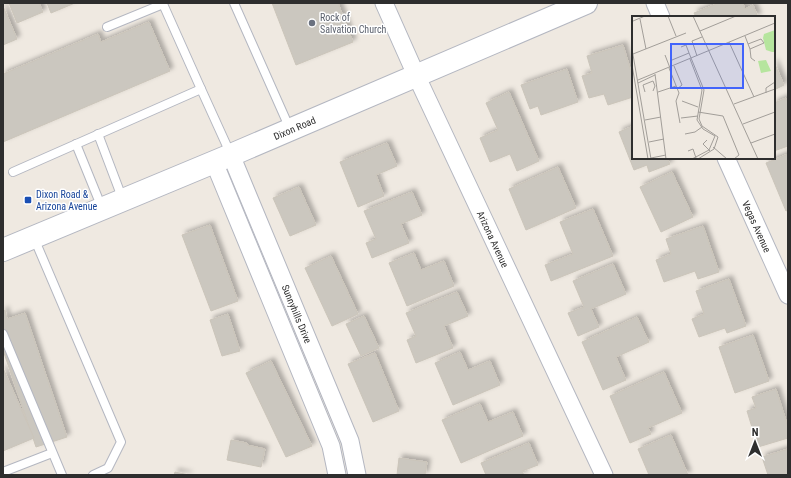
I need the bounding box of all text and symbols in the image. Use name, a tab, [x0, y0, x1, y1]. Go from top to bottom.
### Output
place label: Rock of Salvation Church	[320, 12, 387, 35]
inset map	[632, 16, 775, 159]
marker: Rock of Salvation Church	[307, 18, 317, 28]
street label: Dixon Road	[272, 114, 317, 142]
place label: Dixon Road & Arizona Avenue	[36, 189, 97, 212]
marker: Dixon Road & Arizona Avenue	[23, 195, 33, 205]
street label: Vegas Avenue	[740, 199, 773, 254]
street label: Arizona Avenue	[475, 209, 511, 270]
street label: Sunnyhills Drive	[280, 283, 314, 345]
north arrow	[735, 422, 775, 462]
text: N	[752, 426, 759, 439]

